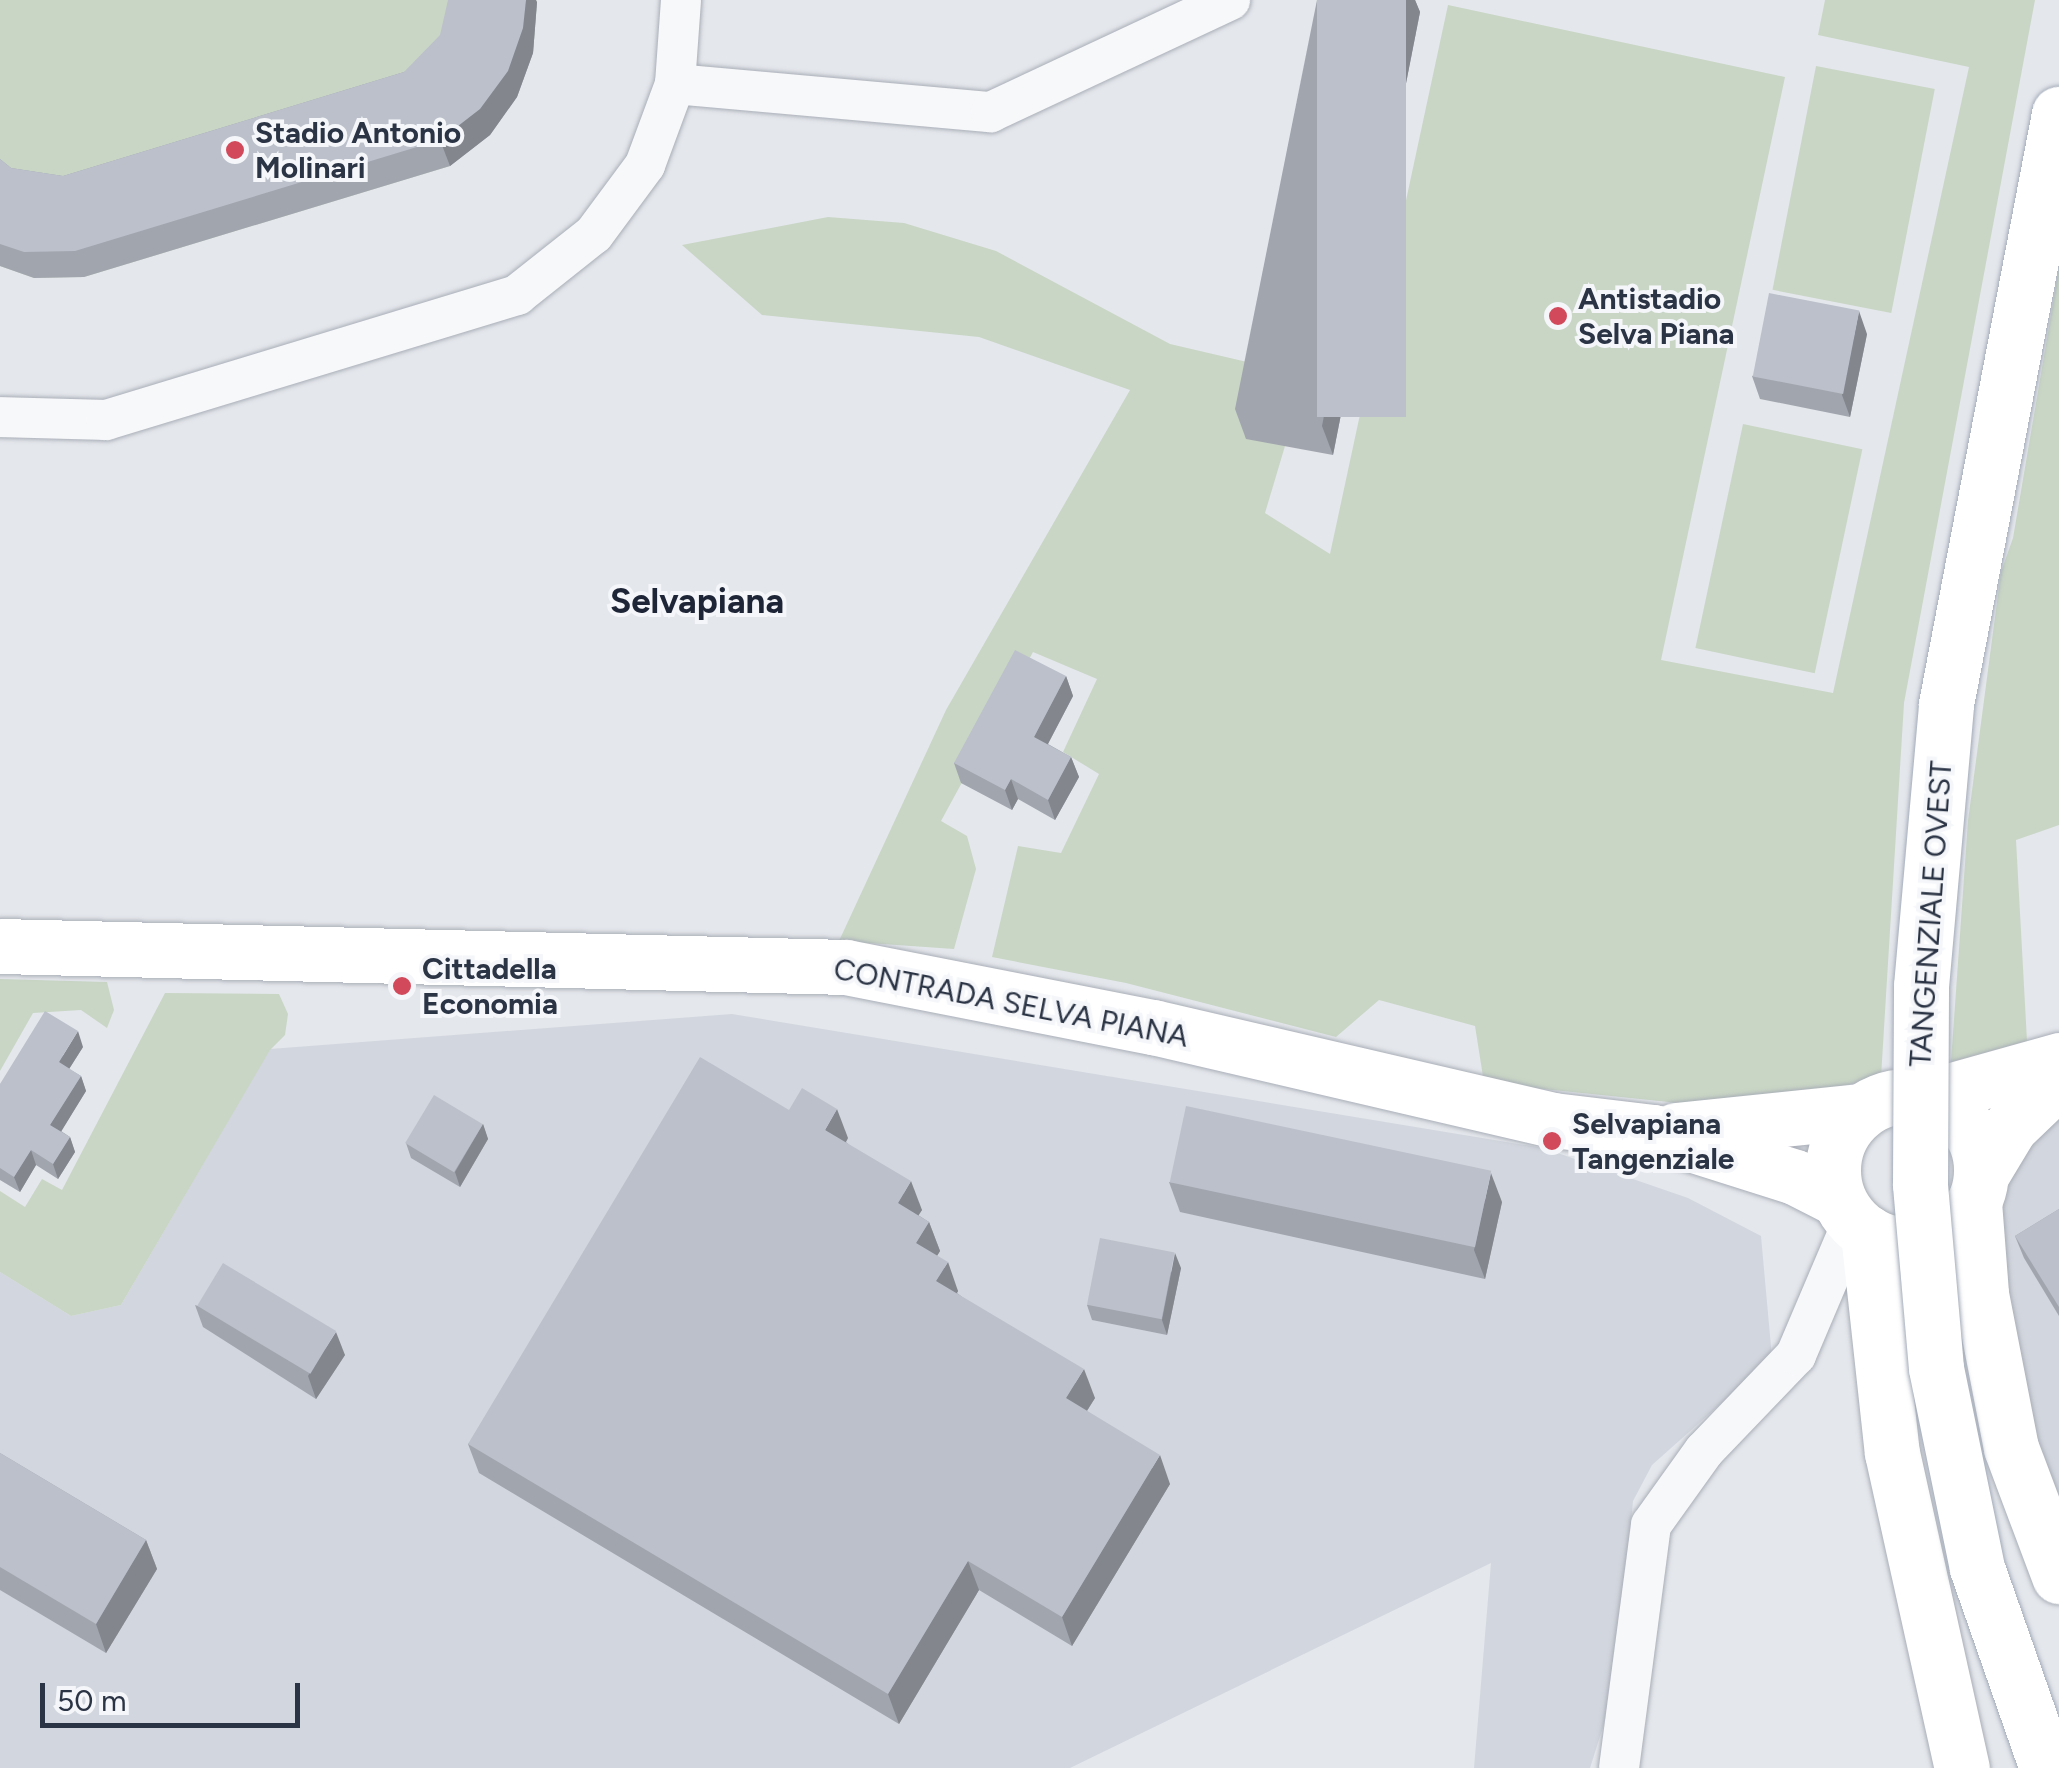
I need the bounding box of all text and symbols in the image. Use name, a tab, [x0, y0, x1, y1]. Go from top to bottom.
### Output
place label: Stadio Antonio Molinari	[255, 115, 461, 186]
marker: Stadio Antonio Molinari	[224, 139, 246, 161]
place label: Antistadio Selva Piana	[1578, 281, 1735, 352]
marker: Antistadio Selva Piana	[1547, 305, 1569, 327]
district label: Selvapiana	[610, 580, 784, 622]
street label: TANGENZIALE OVEST	[1902, 760, 1960, 1068]
place label: Cittadella Economia	[422, 951, 558, 1022]
street label: CONTRADA SELVA PIANA	[831, 951, 1191, 1055]
marker: Cittadella Economia	[391, 975, 413, 997]
place label: Selvapiana Tangenziale	[1572, 1106, 1734, 1176]
marker: Selvapiana Tangenziale	[1541, 1130, 1563, 1152]
scale bar	[45, 1663, 305, 1725]
text: 50 m	[57, 1682, 126, 1719]

